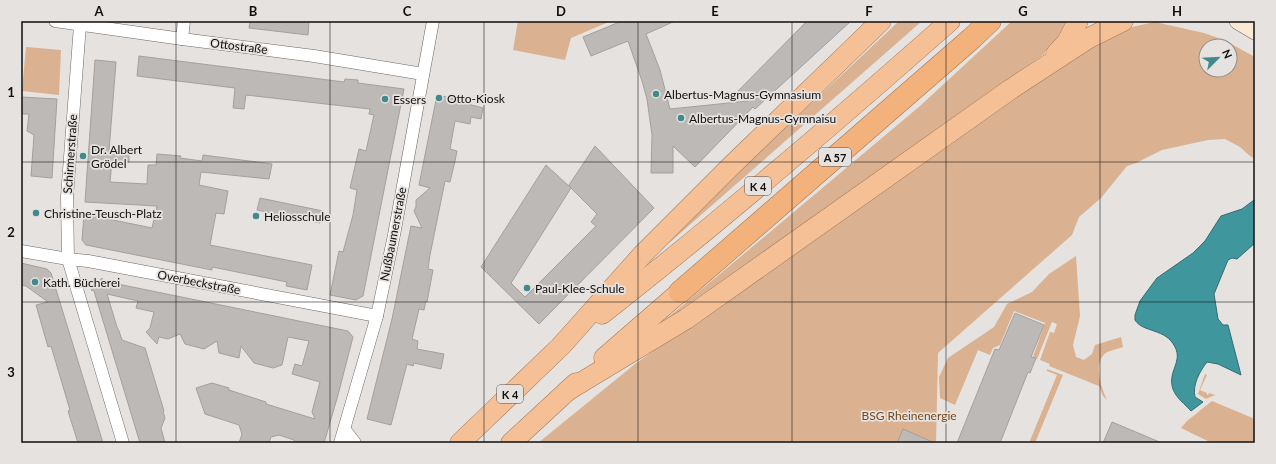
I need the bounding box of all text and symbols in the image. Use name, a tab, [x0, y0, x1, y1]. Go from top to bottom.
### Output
text: A	[93, 3, 104, 19]
text: B	[249, 3, 258, 19]
text: C	[403, 3, 412, 19]
text: D	[556, 3, 566, 19]
text: E	[711, 3, 719, 19]
text: F	[865, 3, 873, 19]
text: G	[1018, 3, 1028, 19]
text: H	[1172, 3, 1182, 19]
street label: Ottostraße	[210, 35, 268, 57]
north arrow	[1198, 38, 1238, 78]
text: N	[1220, 47, 1235, 60]
text: 1	[7, 84, 15, 100]
place label: Albertus-Magnus-Gymnasium	[664, 87, 821, 102]
marker: Albertus-Magnus-Gymnasium	[651, 89, 661, 99]
place label: Otto-Kiosk	[447, 91, 506, 106]
place label: Essers	[393, 92, 426, 107]
marker: Otto-Kiosk	[434, 93, 444, 103]
marker: Essers	[380, 94, 390, 104]
place label: Albertus-Magnus-Gymnaisu	[689, 111, 836, 126]
marker: Albertus-Magnus-Gymnaisu	[676, 113, 686, 123]
street label: Schirmerstraße	[60, 114, 80, 194]
place label: Dr. Albert Grödel	[91, 142, 143, 171]
road number: A 57	[819, 148, 851, 166]
marker: Dr. Albert Grödel	[78, 151, 88, 161]
road number: K 4	[745, 177, 771, 195]
street label: Nußbaumerstraße	[377, 186, 409, 282]
place label: Christine-Teusch-Platz	[44, 206, 162, 221]
marker: Christine-Teusch-Platz	[31, 208, 41, 218]
place label: Heliosschule	[264, 209, 331, 224]
marker: Heliosschule	[251, 211, 261, 221]
text: 2	[7, 224, 15, 240]
street label: Overbeckstraße	[156, 267, 242, 297]
place label: Kath. Bücherei	[43, 275, 120, 290]
marker: Kath. Bücherei	[30, 277, 40, 287]
place label: Paul-Klee-Schule	[535, 281, 625, 296]
marker: Paul-Klee-Schule	[522, 283, 532, 293]
text: 3	[7, 364, 15, 380]
road number: K 4	[497, 385, 523, 403]
park label: BSG Rheinenergie	[861, 408, 957, 423]

